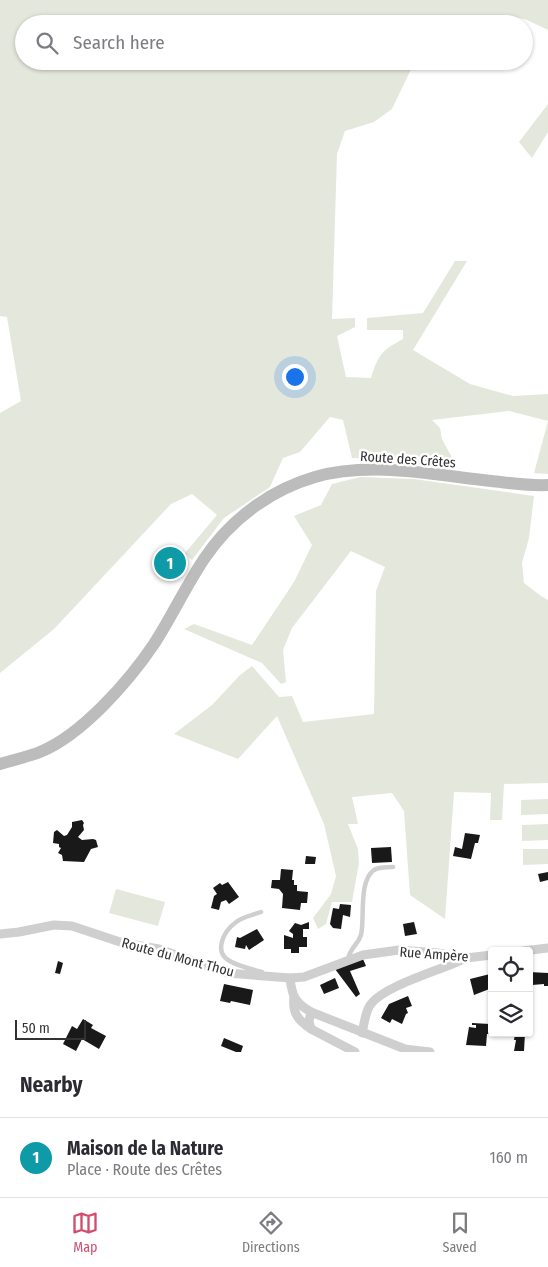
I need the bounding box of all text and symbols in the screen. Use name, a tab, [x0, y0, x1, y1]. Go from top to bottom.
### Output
search box	[15, 15, 533, 70]
icon: search	[33, 29, 61, 57]
text: Search here	[73, 31, 165, 54]
your location	[282, 364, 308, 390]
street label: Route des Crêtes	[360, 448, 456, 471]
pin: 1	[154, 544, 186, 582]
street label: Route du Mont Thou	[120, 934, 236, 981]
street label: Rue Ampère	[399, 944, 469, 965]
map controls	[488, 947, 533, 1037]
button: locate	[488, 947, 533, 992]
button: layers	[488, 992, 533, 1037]
scale bar	[15, 1017, 86, 1040]
text: 50 m	[22, 1020, 50, 1037]
text: Nearby	[20, 1072, 82, 1098]
text: Maison de la Nature	[67, 1137, 223, 1160]
text: 1	[33, 1148, 39, 1167]
text: 160 m	[489, 1148, 528, 1167]
text: Place · Route des Crêtes	[67, 1160, 222, 1179]
tab: Map	[71, 1209, 99, 1256]
tab: Directions	[242, 1209, 300, 1256]
tab: Saved	[442, 1209, 477, 1256]

